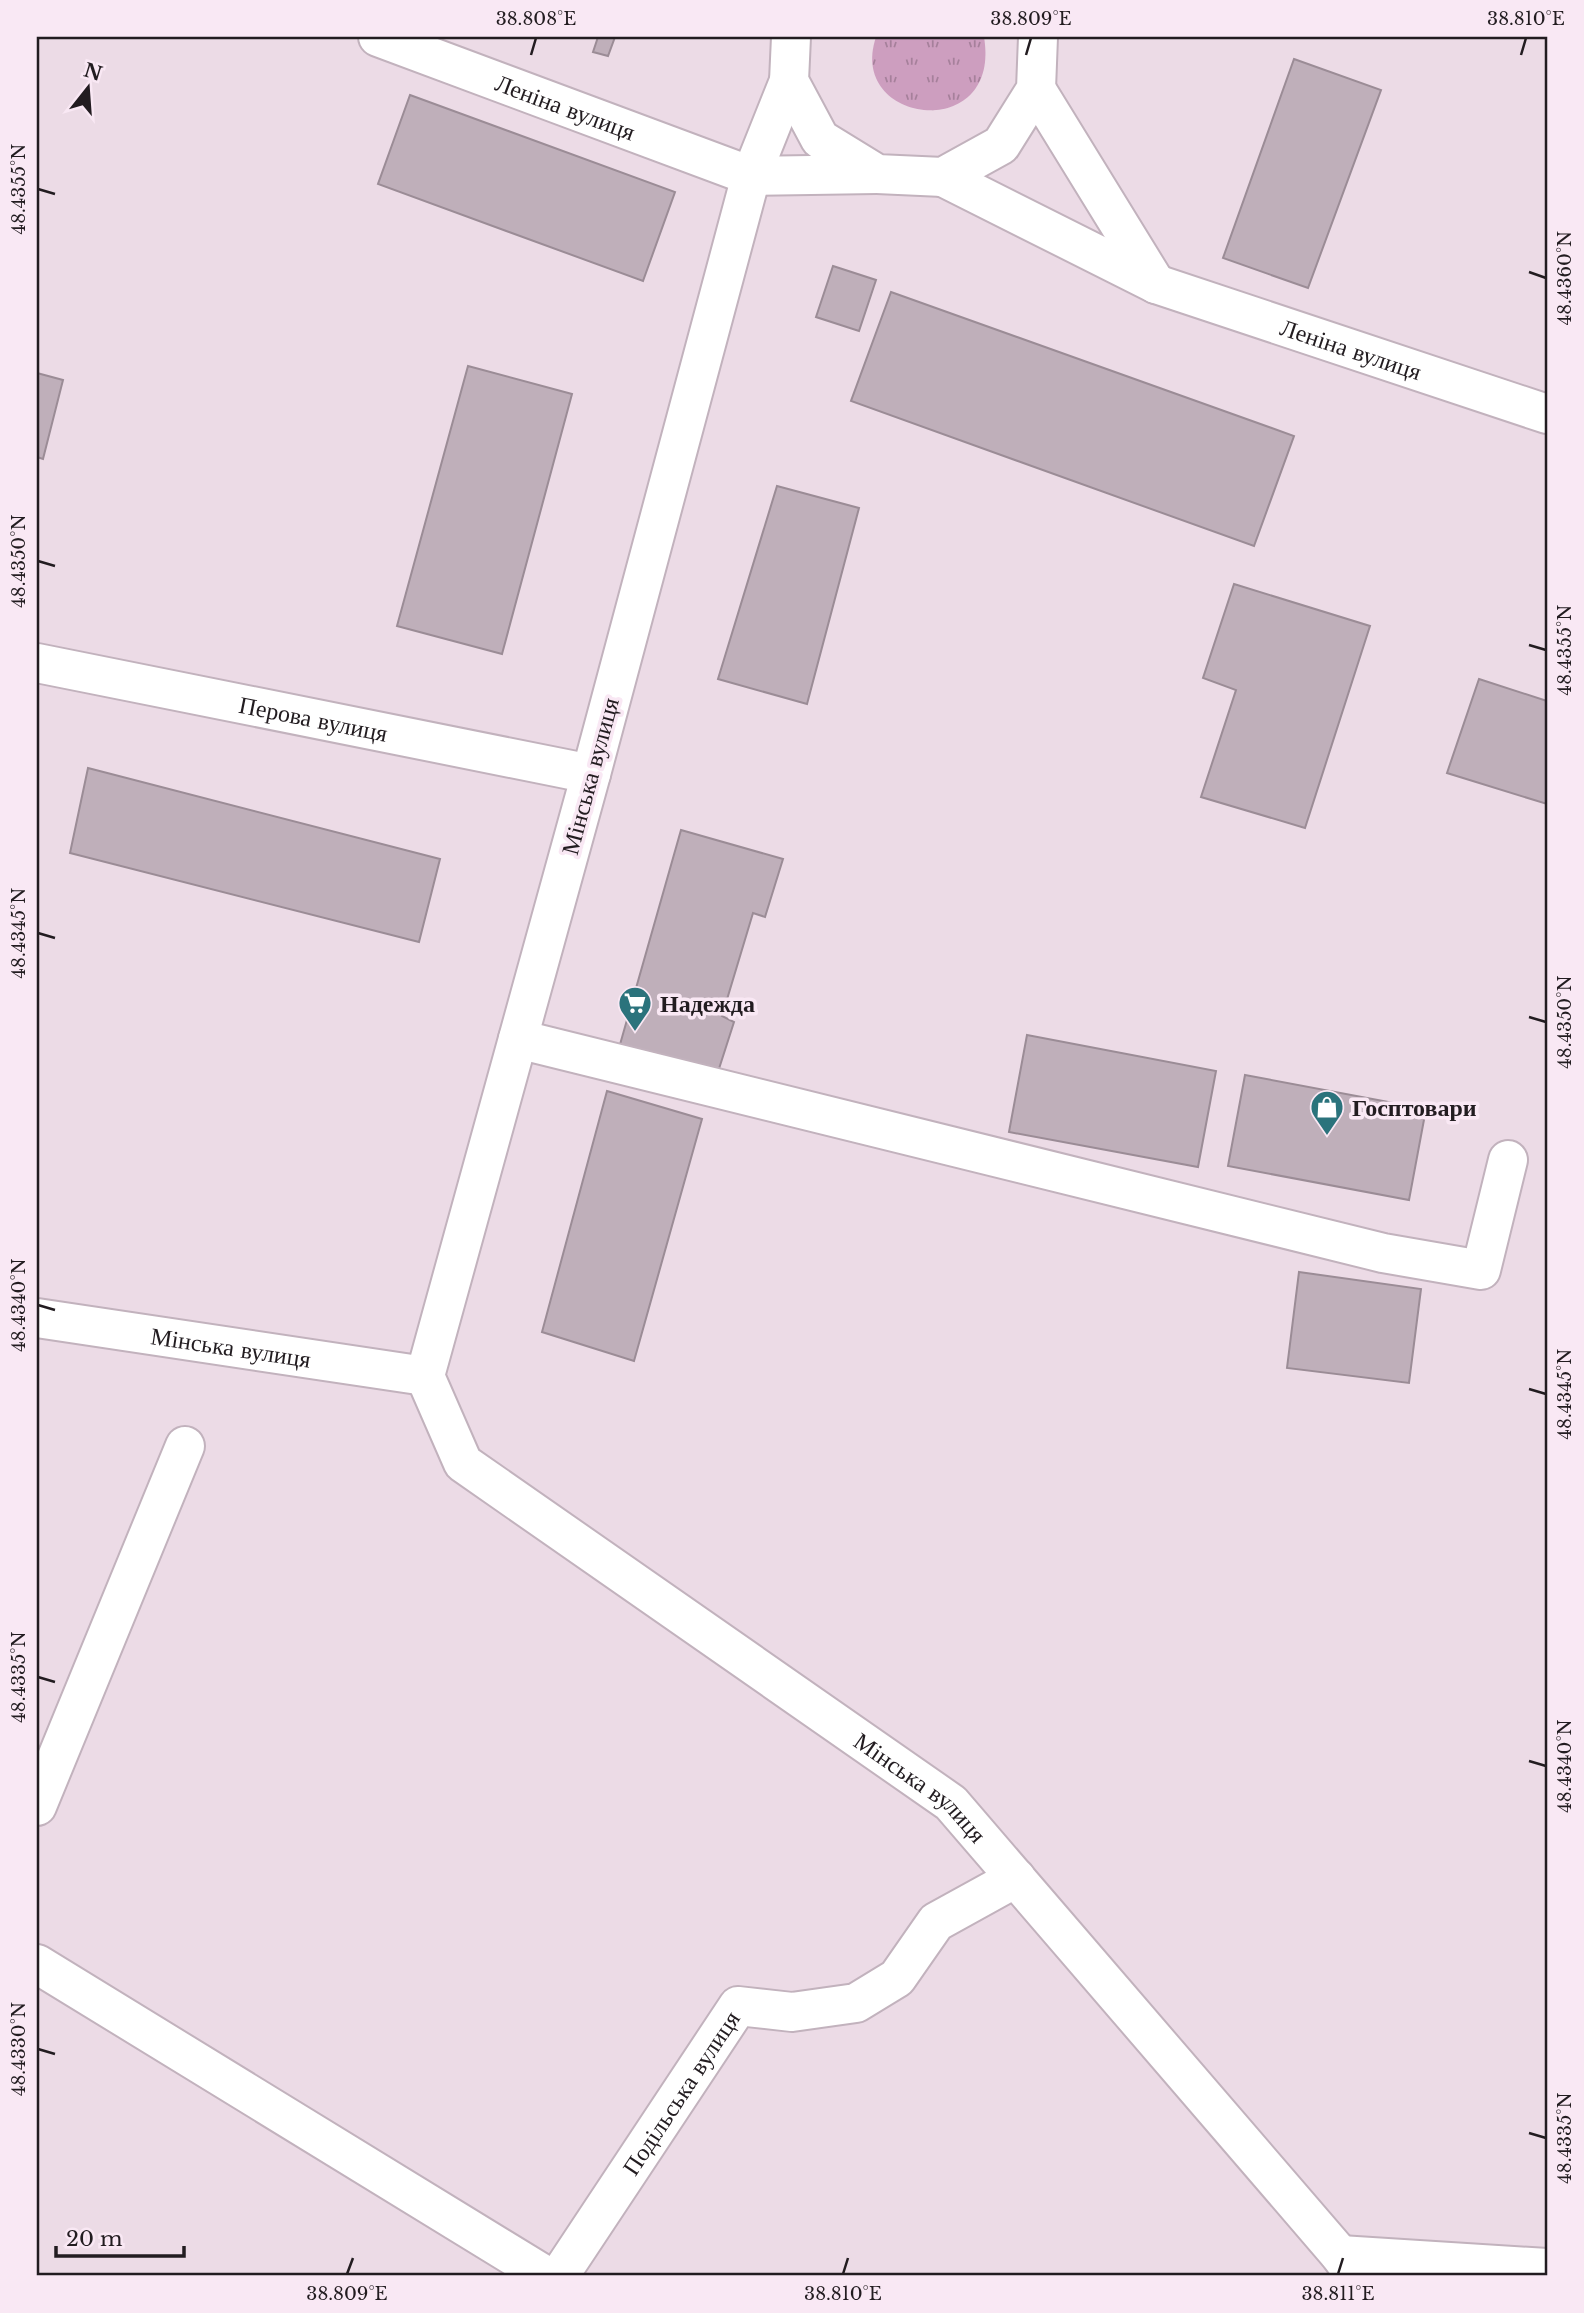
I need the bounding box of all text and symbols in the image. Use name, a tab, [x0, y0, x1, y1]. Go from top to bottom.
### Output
text: 38.808°E	[496, 8, 576, 30]
text: 38.809°E	[990, 8, 1072, 30]
text: 38.810°E	[1487, 8, 1565, 30]
north arrow	[52, 52, 122, 122]
text: N	[81, 59, 105, 86]
street label: Леніна вулиця	[492, 68, 639, 146]
text: 48.4355°N	[8, 144, 30, 234]
text: 48.4360°N	[1554, 231, 1576, 325]
street label: Леніна вулиця	[1277, 312, 1425, 386]
text: 48.4350°N	[8, 514, 30, 608]
text: 48.4355°N	[1554, 605, 1576, 695]
street label: Перова вулиця	[237, 689, 390, 747]
street label: Мінська вулиця	[555, 694, 625, 858]
text: 48.4345°N	[8, 887, 30, 979]
text: 48.4350°N	[1554, 975, 1576, 1069]
supermarket icon: Надежда	[616, 984, 654, 1033]
place label: Надежда	[660, 989, 755, 1018]
shop icon: Госптовари	[1308, 1088, 1346, 1137]
place label: Госптовари	[1352, 1093, 1477, 1122]
text: 48.4340°N	[8, 1258, 30, 1352]
street label: Мінська вулиця	[149, 1321, 313, 1373]
text: 48.4345°N	[1554, 1348, 1576, 1440]
text: 48.4335°N	[8, 1631, 30, 1723]
text: 48.4340°N	[1554, 1719, 1576, 1813]
street label: Мінська вулиця	[849, 1726, 993, 1848]
text: 48.4330°N	[8, 2002, 30, 2096]
street label: Подільська вулиця	[616, 2005, 745, 2180]
text: 48.4335°N	[1554, 2092, 1576, 2184]
scale bar	[56, 2215, 184, 2259]
text: 20 m	[66, 2226, 123, 2252]
text: 38.809°E	[306, 2283, 388, 2305]
text: 38.810°E	[804, 2283, 882, 2305]
text: 38.811°E	[1301, 2283, 1375, 2305]

